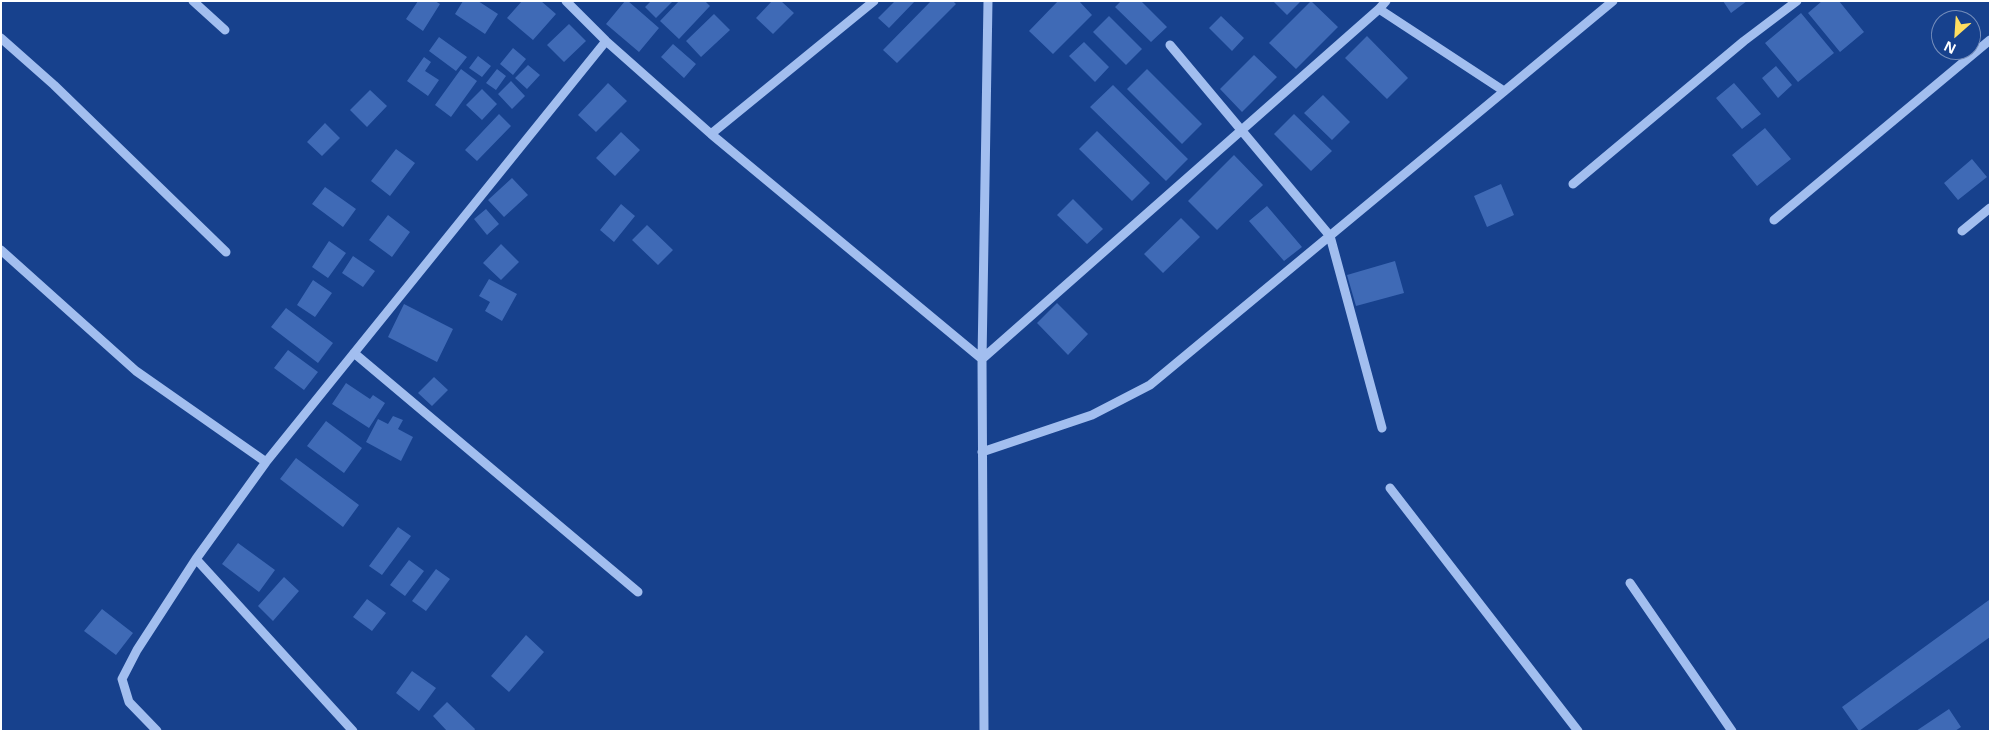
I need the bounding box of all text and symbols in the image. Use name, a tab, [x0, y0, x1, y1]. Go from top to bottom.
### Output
north arrow	[1931, 10, 1981, 60]
text: N	[1940, 37, 1959, 59]

